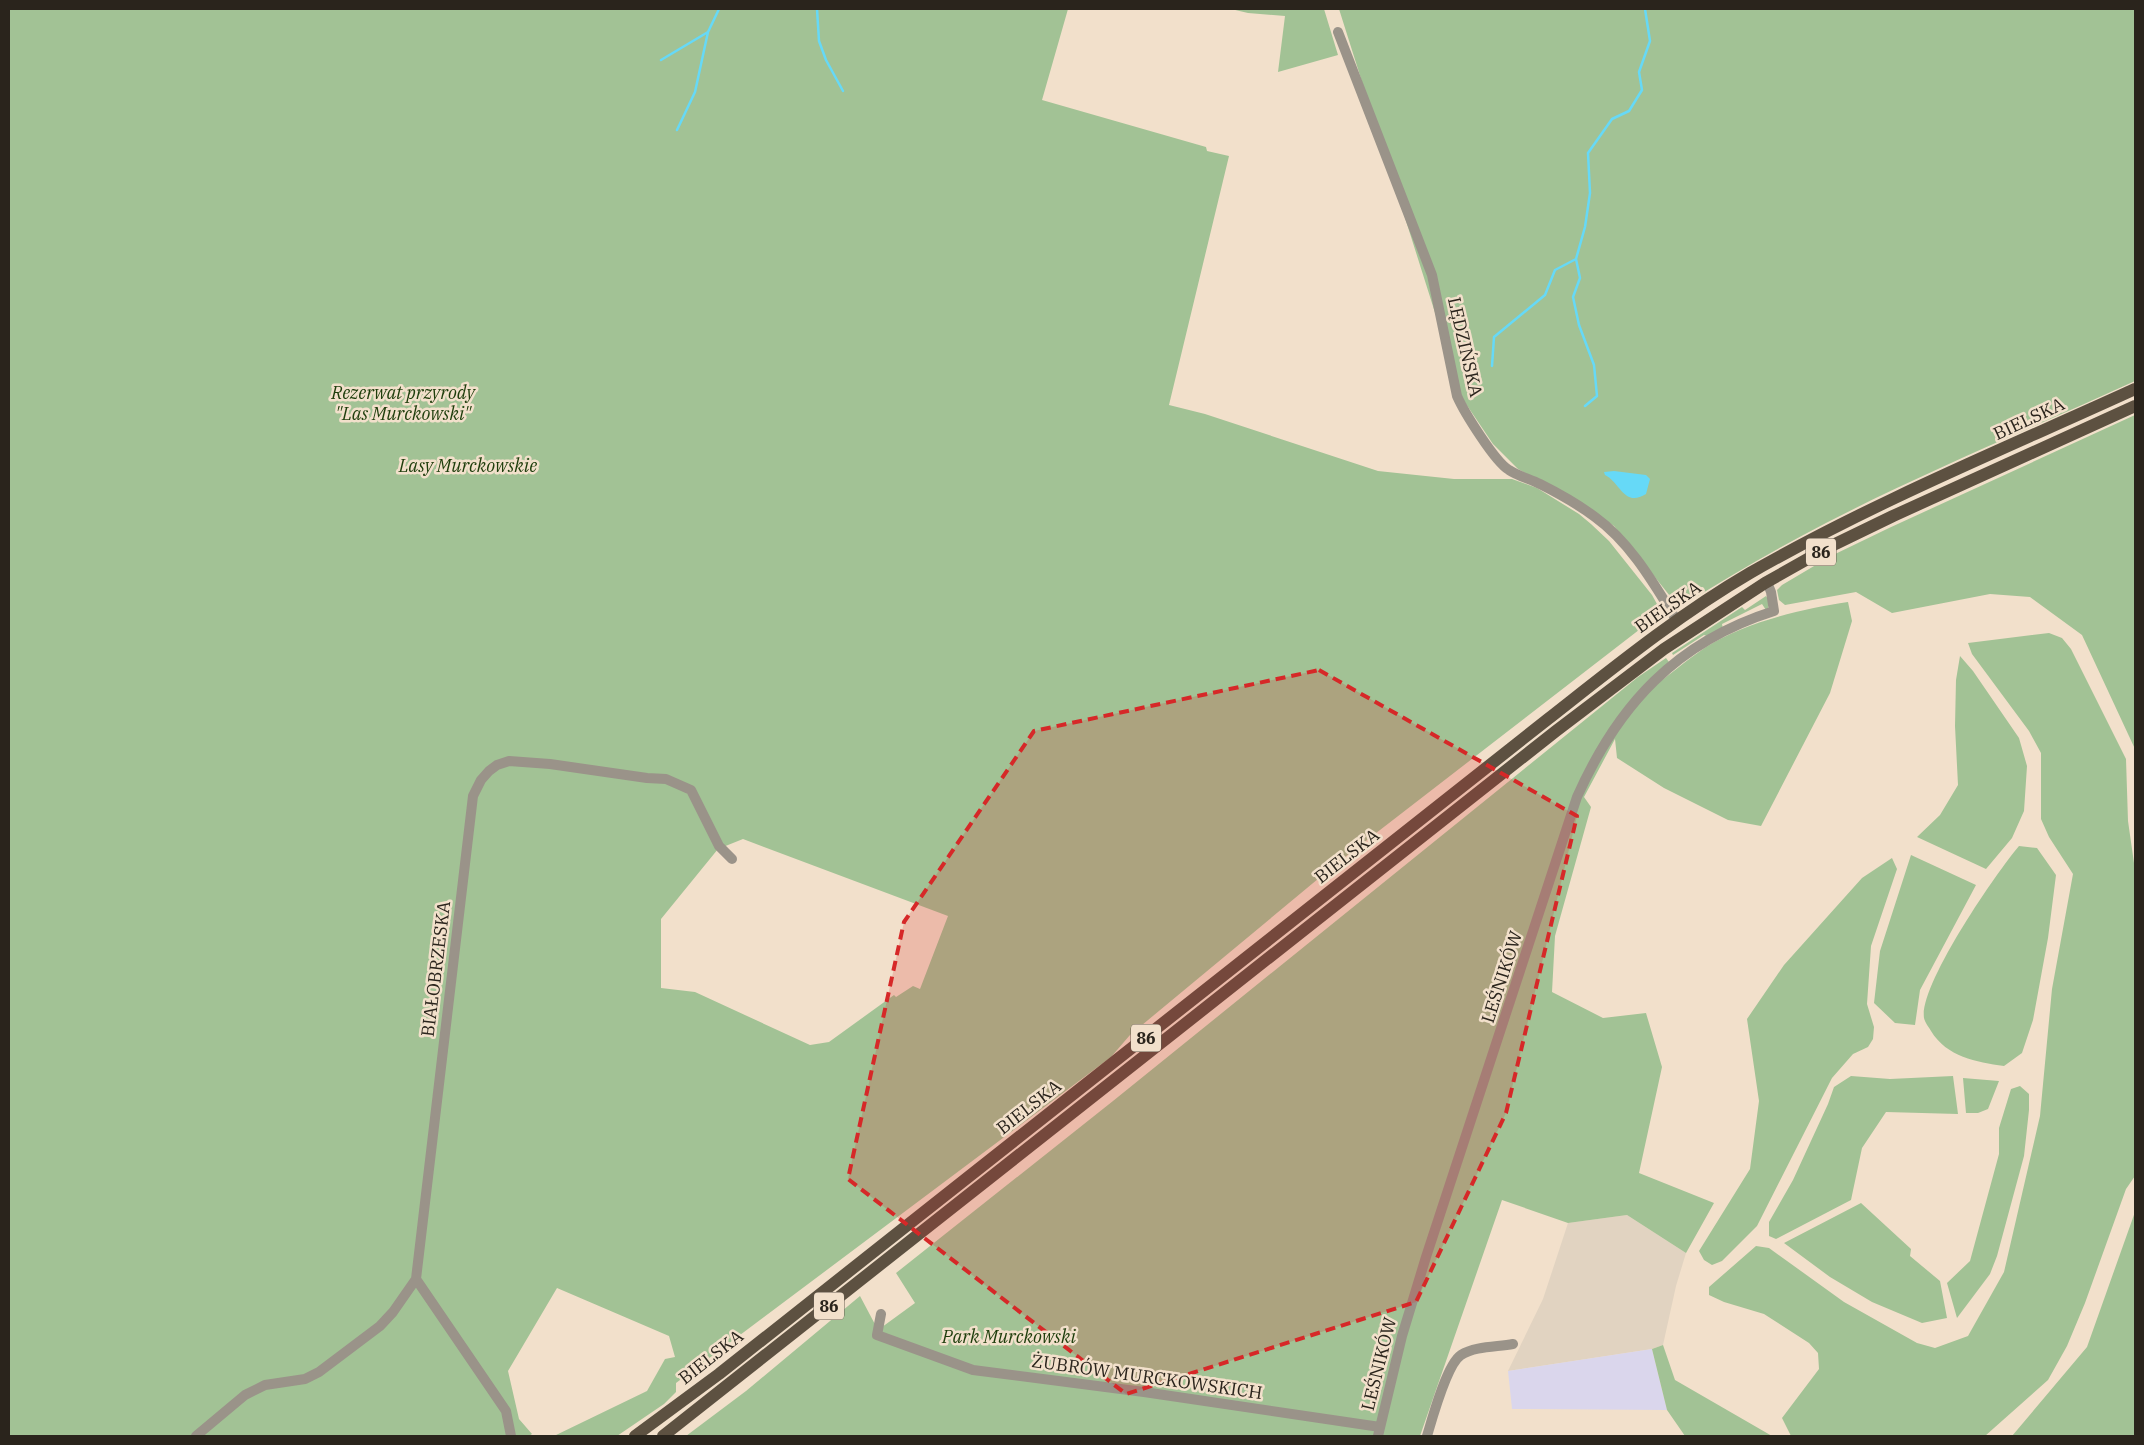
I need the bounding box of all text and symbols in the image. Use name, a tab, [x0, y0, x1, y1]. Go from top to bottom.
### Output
street label: LĘDZIŃSKA	[1443, 295, 1488, 400]
park label: Rezerwat przyrody "Las Murckowski"	[330, 381, 477, 425]
street label: BIELSKA	[1989, 392, 2069, 445]
park label: Lasy Murckowskie	[398, 454, 537, 477]
road number: 86	[1806, 538, 1836, 566]
street label: BIELSKA	[1630, 575, 1706, 638]
street label: BIELSKA	[1310, 823, 1384, 888]
street label: BIAŁOBRZESKA	[416, 899, 455, 1038]
street label: LEŚNIKÓW	[1476, 927, 1527, 1026]
road number: 86	[1131, 1024, 1161, 1052]
street label: BIELSKA	[992, 1074, 1066, 1139]
road number: 86	[814, 1292, 844, 1320]
street label: LEŚNIKÓW	[1356, 1314, 1401, 1413]
street label: BIELSKA	[674, 1324, 748, 1389]
park label: Park Murckowski	[941, 1325, 1076, 1348]
street label: ŻUBRÓW MURCKOWSKICH	[1030, 1349, 1264, 1404]

